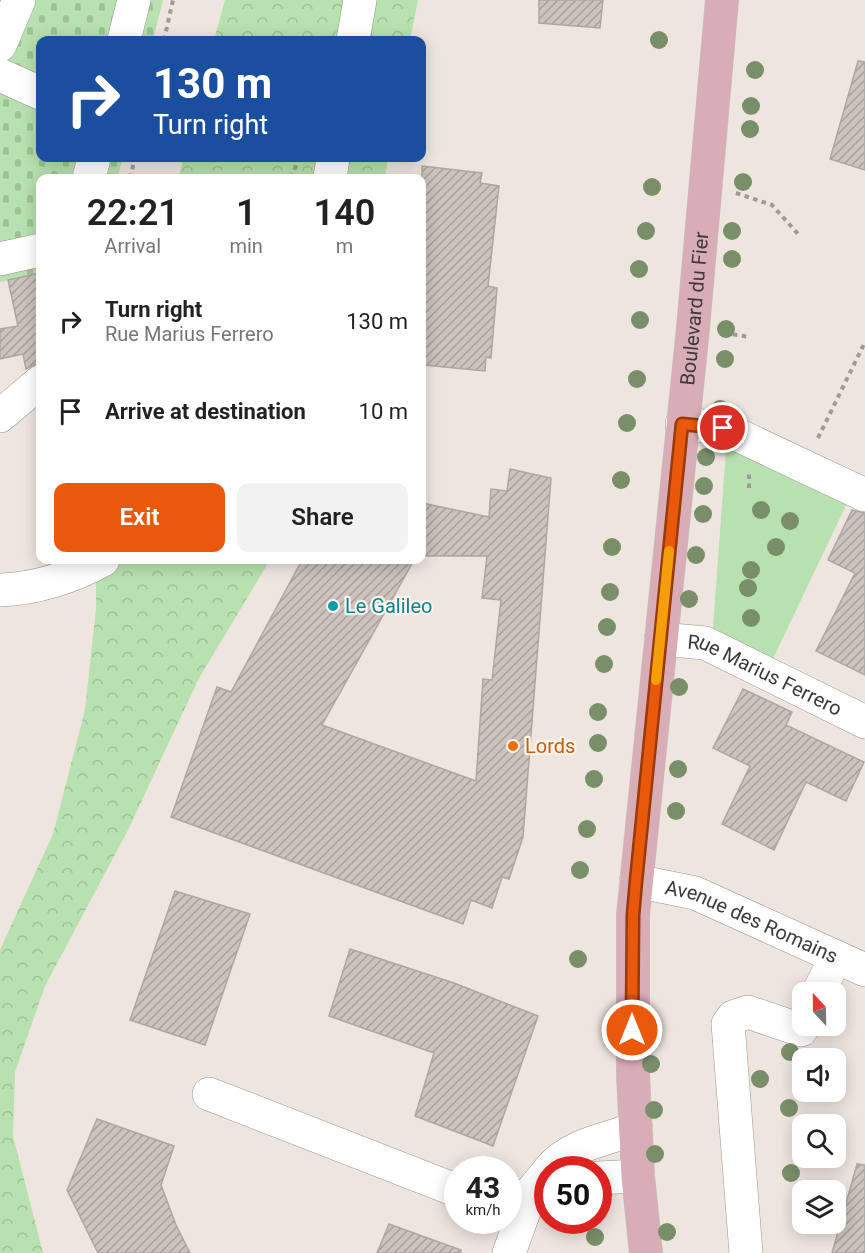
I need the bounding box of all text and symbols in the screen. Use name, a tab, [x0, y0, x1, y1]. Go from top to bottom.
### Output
text: 130 m	[153, 59, 272, 108]
icon: right	[54, 60, 132, 138]
text: Turn right	[153, 109, 268, 141]
text: 22:21	[87, 192, 179, 234]
text: 1	[236, 192, 256, 234]
text: 140	[314, 192, 375, 234]
street label: Boulevard du Fier	[675, 231, 713, 387]
text: Arrival	[104, 234, 161, 258]
text: min	[229, 234, 263, 258]
text: m	[336, 234, 353, 258]
text: Turn right	[105, 297, 202, 322]
icon: right	[54, 305, 87, 338]
text: 130 m	[346, 309, 408, 334]
text: Rue Marius Ferrero	[105, 322, 274, 346]
icon: arrive	[54, 395, 87, 428]
text: Arrive at destination	[105, 399, 306, 424]
text: 10 m	[359, 399, 408, 424]
pin	[697, 402, 748, 453]
icon: arrive	[706, 411, 739, 444]
button: Exit	[54, 483, 225, 552]
button: Share	[237, 483, 408, 552]
place label: Le Galileo	[345, 594, 432, 618]
marker: Le Galileo	[326, 599, 340, 613]
street label: Rue Marius Ferrero	[686, 629, 846, 721]
place label: Lords	[525, 734, 575, 758]
marker: Lords	[506, 739, 520, 753]
street label: Avenue des Romains	[663, 875, 842, 968]
north arrow	[792, 982, 846, 1036]
map controls	[792, 982, 846, 1234]
position arrow	[600, 998, 664, 1062]
button: sound	[792, 1048, 846, 1102]
button: search	[792, 1114, 846, 1168]
speed limit sign: 50	[534, 1156, 612, 1234]
text: 43	[466, 1170, 500, 1205]
button: layers	[792, 1180, 846, 1234]
text: km/h	[465, 1201, 501, 1219]

